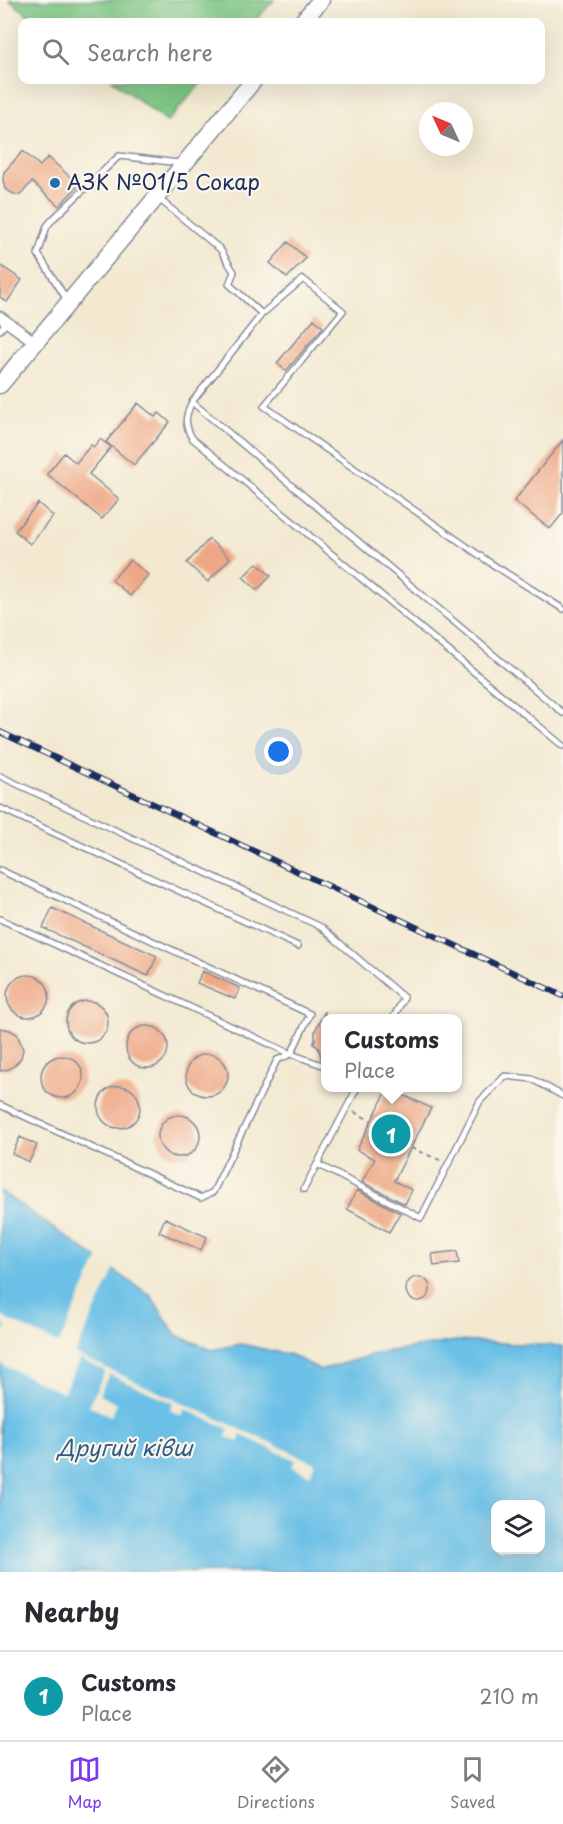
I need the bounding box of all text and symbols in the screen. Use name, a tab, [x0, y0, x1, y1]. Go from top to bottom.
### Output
search box	[18, 18, 545, 84]
icon: search	[39, 35, 72, 68]
text: Search here	[87, 35, 213, 68]
north arrow	[419, 102, 473, 156]
place label: АЗК №01/5 Сокар	[67, 165, 260, 197]
marker: АЗК №01/5 Сокар	[48, 176, 62, 190]
your location	[264, 737, 293, 766]
popup	[321, 1014, 462, 1092]
text: Customs	[344, 1022, 439, 1055]
text: Place	[344, 1055, 395, 1085]
pin: 1	[372, 1112, 410, 1156]
water label: Другий ківш	[56, 1430, 195, 1463]
map controls	[491, 1500, 545, 1554]
button: layers	[491, 1500, 545, 1554]
text: Nearby	[24, 1592, 119, 1631]
text: Customs	[81, 1665, 176, 1698]
text: 1	[39, 1681, 48, 1711]
text: 210 m	[480, 1681, 539, 1711]
text: Place	[81, 1698, 132, 1728]
tab: Map	[68, 1753, 102, 1813]
tab: Directions	[237, 1753, 315, 1813]
tab: Saved	[450, 1753, 495, 1813]

